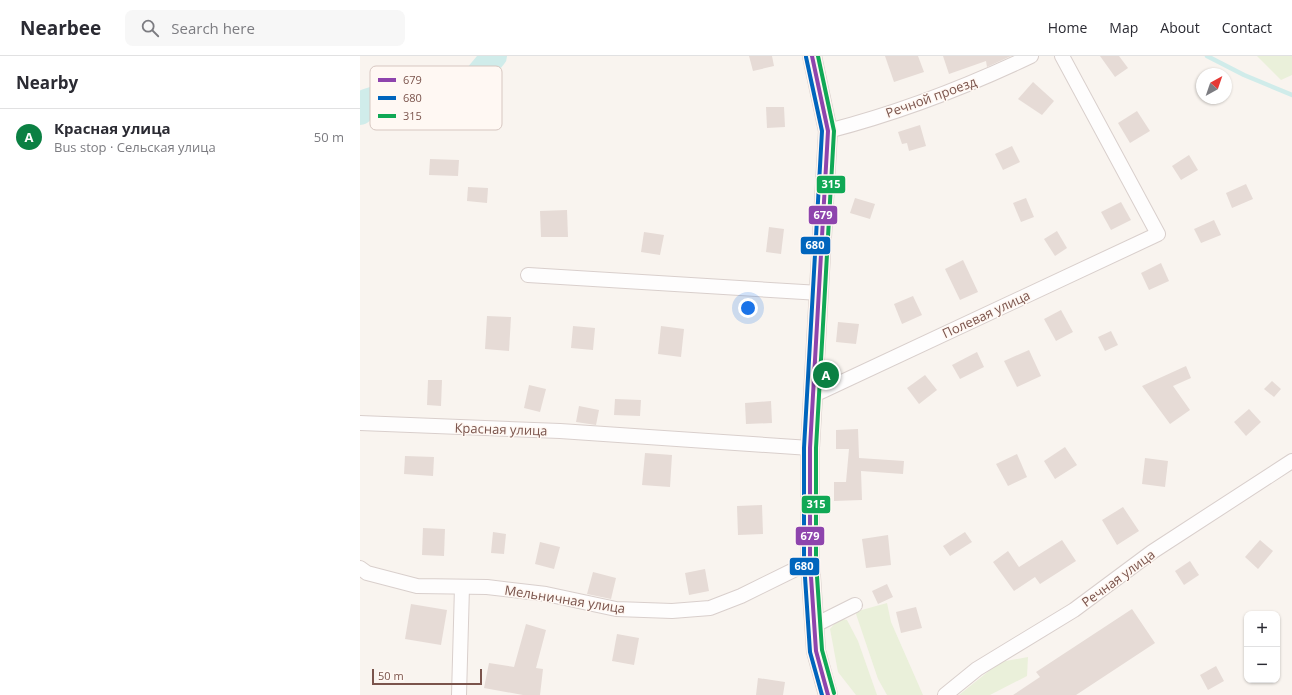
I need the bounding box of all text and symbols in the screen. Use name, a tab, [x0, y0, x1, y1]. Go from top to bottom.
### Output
search box	[125, 10, 405, 46]
text: Nearbee	[20, 15, 101, 41]
icon: search	[139, 17, 161, 39]
text: Search here	[171, 18, 255, 38]
text: Home	[1048, 18, 1087, 37]
text: Map	[1109, 18, 1138, 37]
text: About	[1160, 18, 1200, 37]
text: Contact	[1222, 18, 1272, 37]
legend	[370, 66, 502, 130]
north arrow	[1196, 68, 1232, 104]
text: Nearby	[16, 71, 78, 94]
text: 679	[403, 72, 422, 87]
street label: Речной проезд	[883, 72, 979, 122]
text: 680	[403, 90, 422, 105]
text: 315	[403, 108, 422, 123]
text: Красная улица	[54, 118, 171, 138]
text: A	[25, 128, 33, 146]
text: 50 m	[314, 128, 344, 146]
text: Bus stop · Сельская улица	[54, 138, 216, 156]
line badge: 315	[816, 175, 846, 194]
text: 315	[822, 176, 840, 191]
line badge: 679	[808, 205, 838, 225]
text: 679	[814, 207, 832, 222]
line badge: 680	[800, 236, 831, 255]
text: 680	[806, 237, 824, 252]
street label: Полевая улица	[939, 286, 1033, 342]
your location	[738, 298, 758, 318]
pin: A	[813, 360, 839, 390]
street label: Красная улица	[454, 418, 548, 440]
line badge: 315	[801, 495, 831, 514]
text: 315	[807, 496, 825, 511]
line badge: 679	[795, 526, 825, 546]
text: 679	[801, 528, 819, 543]
street label: Речная улица	[1078, 545, 1158, 611]
line badge: 680	[789, 557, 820, 576]
text: 680	[795, 558, 813, 573]
street label: Мельничная улица	[503, 581, 627, 617]
map controls	[1244, 611, 1280, 683]
button: +	[1244, 611, 1280, 647]
button: −	[1244, 647, 1280, 683]
scale bar	[372, 667, 482, 686]
text: 50 m	[378, 668, 404, 683]

